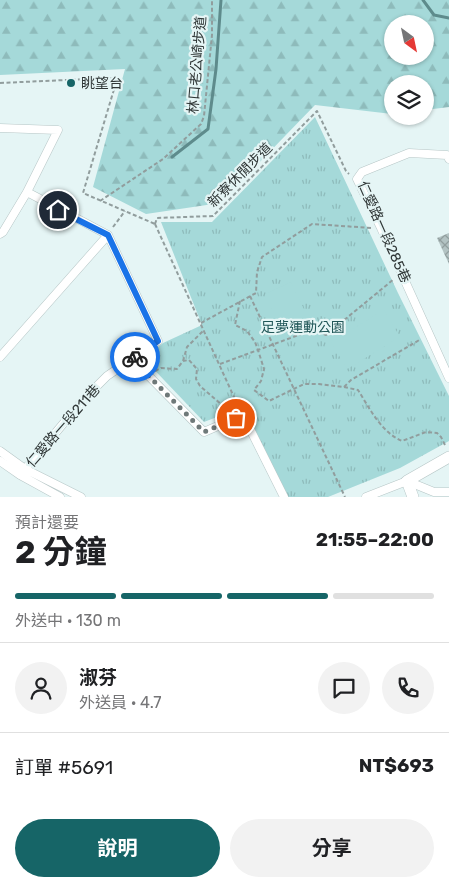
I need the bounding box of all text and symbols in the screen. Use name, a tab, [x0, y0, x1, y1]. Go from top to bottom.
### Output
street label: 林口老公崎步道	[184, 15, 210, 115]
north arrow	[384, 15, 434, 65]
map controls	[384, 15, 434, 125]
place label: 眺望台	[81, 75, 123, 92]
button: layers	[384, 75, 434, 125]
marker: 眺望台	[65, 77, 77, 89]
street label: 新寮休閒步道	[204, 139, 276, 211]
street label: 仁愛路一段285巷	[354, 179, 414, 285]
pin	[37, 189, 79, 231]
icon: home	[44, 196, 72, 224]
park label: 足夢運動公園	[261, 319, 345, 336]
courier	[110, 332, 160, 382]
icon: bike	[121, 343, 149, 371]
street label: 仁愛路一段211巷	[22, 381, 104, 471]
pin	[215, 397, 257, 439]
icon: bag	[222, 404, 250, 432]
text: 預計還要	[15, 513, 79, 532]
text: 21:55–22:00	[316, 528, 434, 551]
text: 2 分鐘	[15, 533, 107, 571]
text: 外送中 · 130 m	[15, 611, 121, 630]
button: person	[15, 662, 67, 714]
button: chat	[318, 662, 370, 714]
button: phone	[382, 662, 434, 714]
text: 淑芬	[79, 666, 117, 689]
text: 外送員 · 4.7	[79, 693, 162, 712]
text: NT$693	[359, 754, 434, 777]
text: 訂單 #5691	[15, 756, 113, 779]
button: 說明	[15, 819, 220, 877]
button: 分享	[230, 819, 434, 877]

